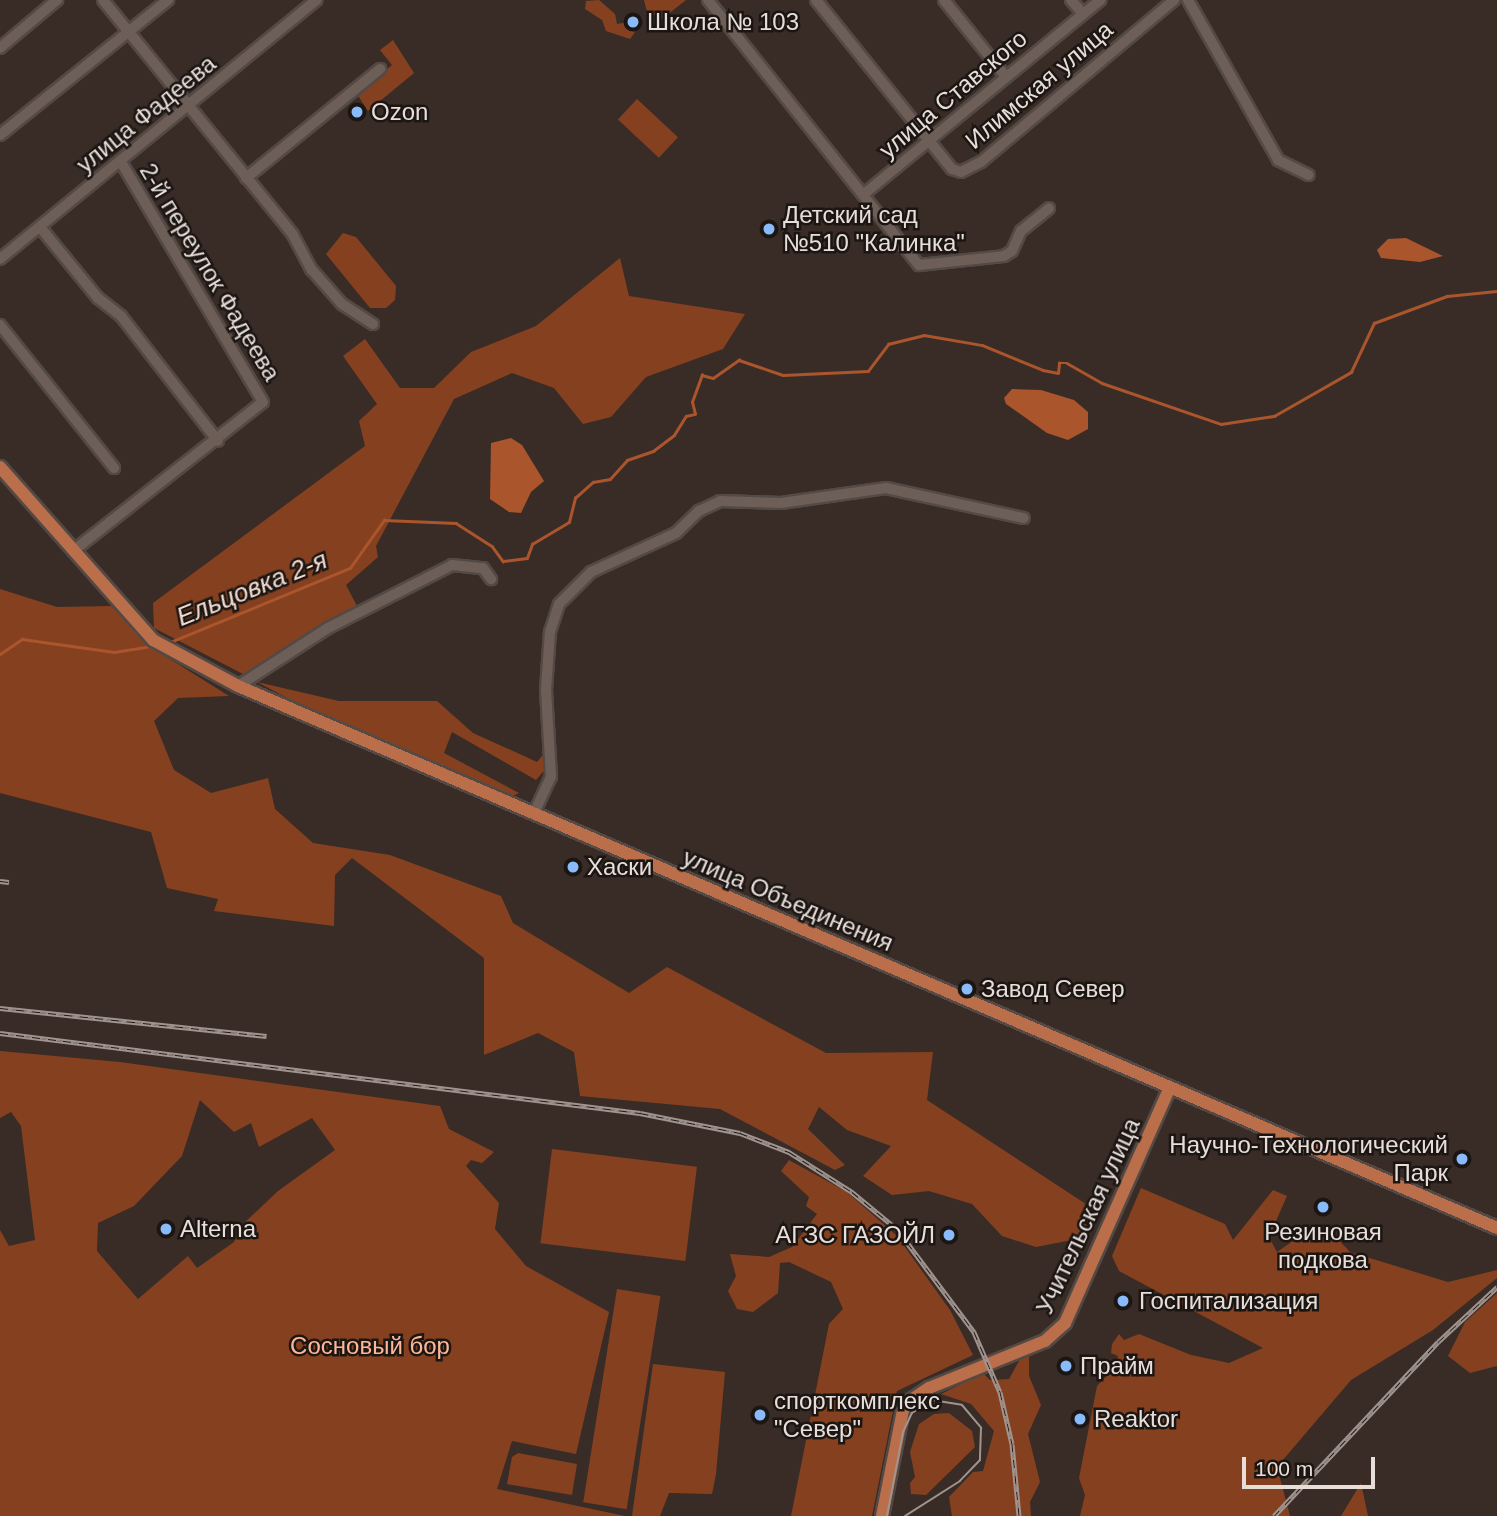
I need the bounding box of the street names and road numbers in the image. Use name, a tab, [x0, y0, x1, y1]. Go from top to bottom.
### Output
street label: Илимская улица	[960, 15, 1118, 155]
street label: улица Ставского	[873, 24, 1033, 164]
street label: улица Фадеева	[71, 49, 221, 179]
street label: 2-й переулок Фадеева	[134, 158, 286, 386]
street label: улица Объединения	[678, 843, 898, 957]
street label: Учительская улица	[1030, 1113, 1146, 1319]

